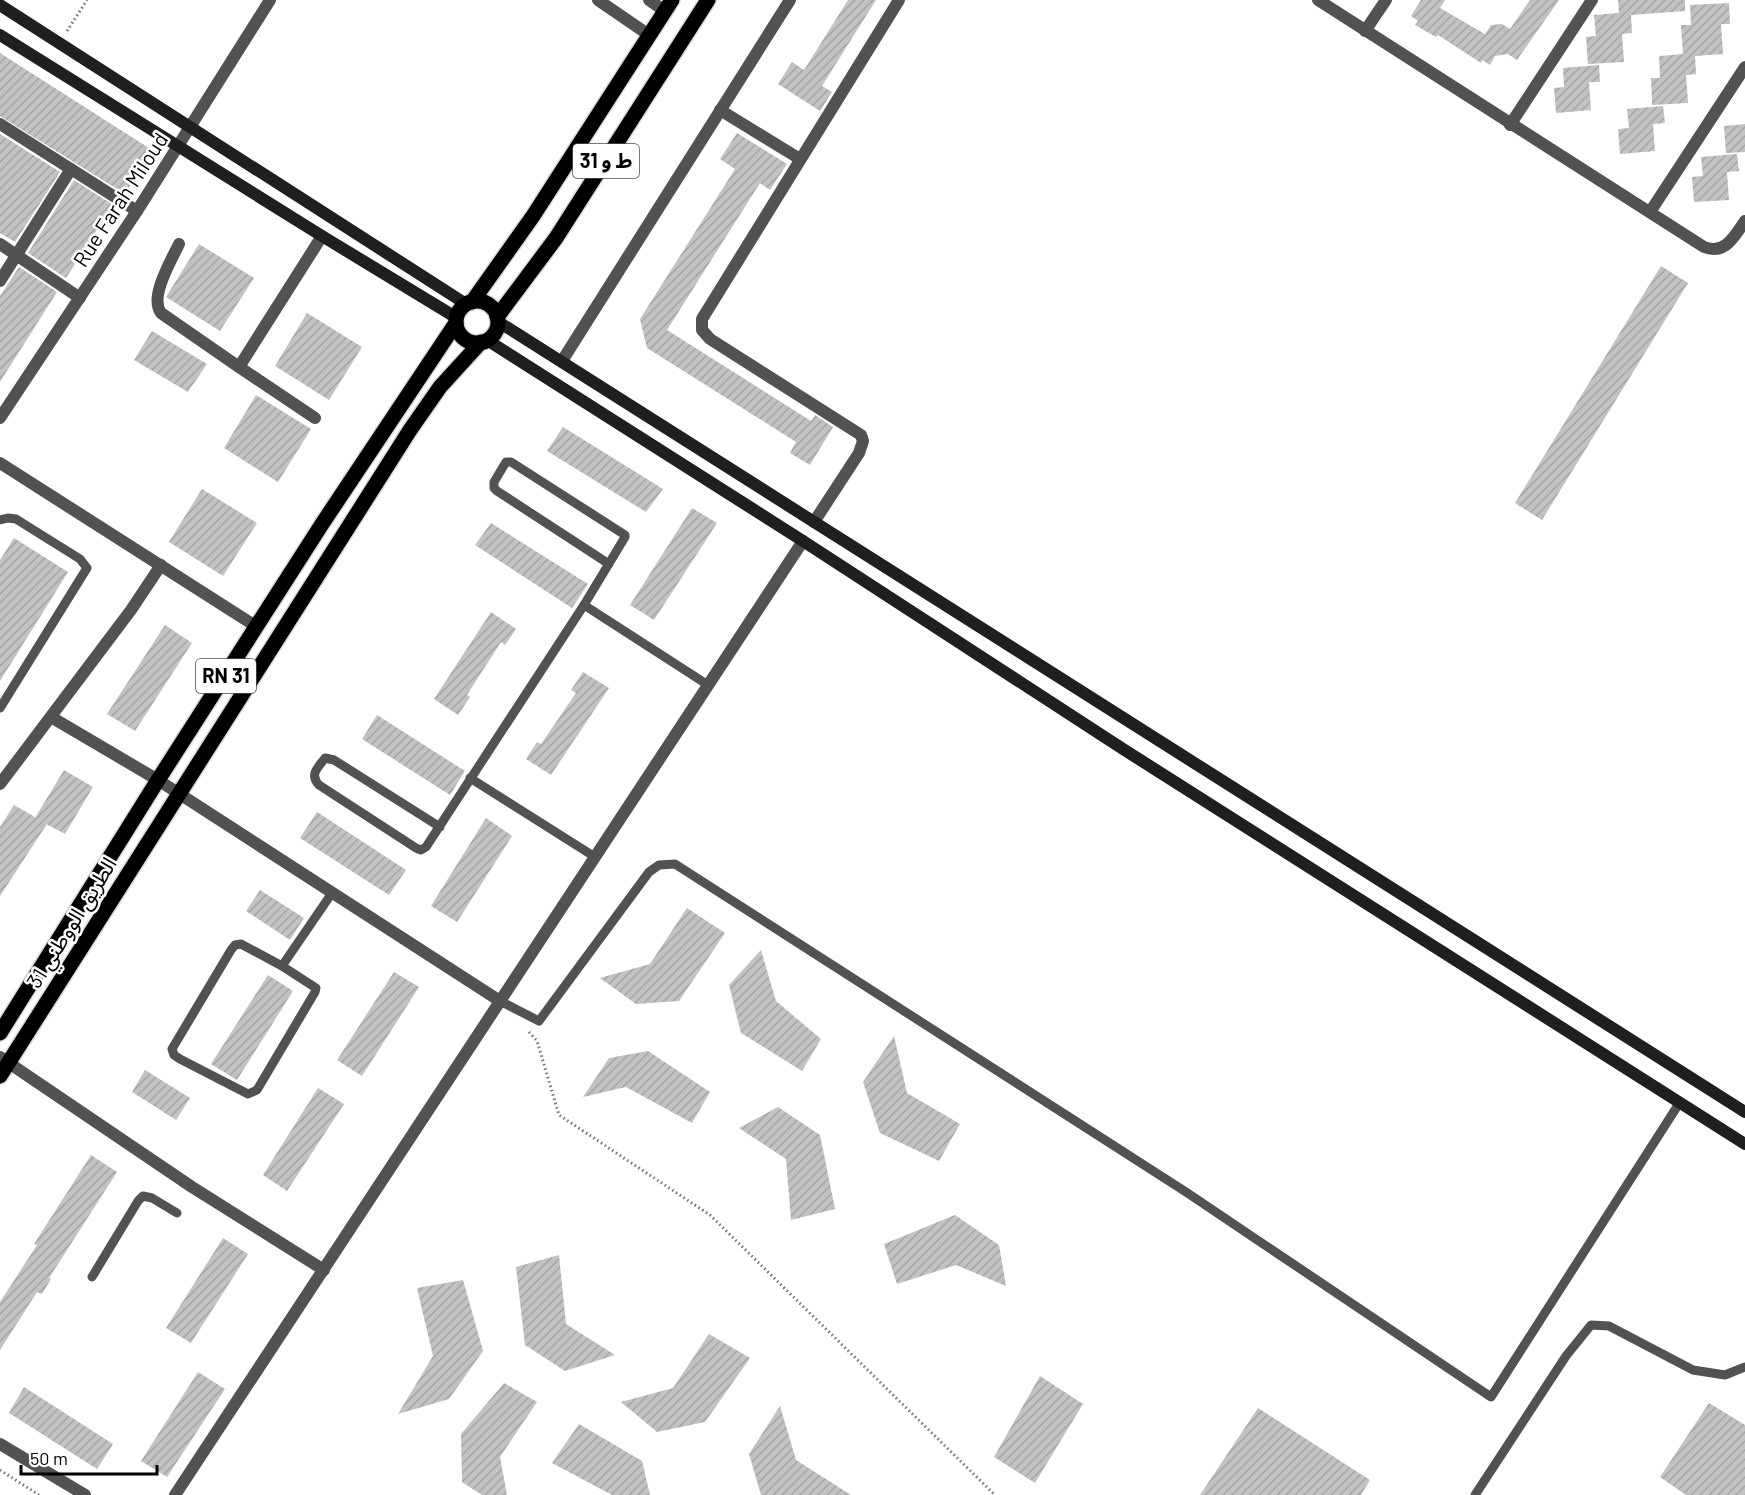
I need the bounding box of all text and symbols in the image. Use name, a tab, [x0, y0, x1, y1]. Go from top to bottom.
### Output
street label: Rue Farah Miloud	[67, 127, 172, 271]
road number: ط و 31	[573, 144, 639, 178]
road number: RN 31	[196, 659, 256, 693]
street label: الطريق الووطني 31	[21, 852, 125, 995]
scale bar	[21, 1438, 158, 1476]
text: 50 m	[30, 1447, 68, 1469]

